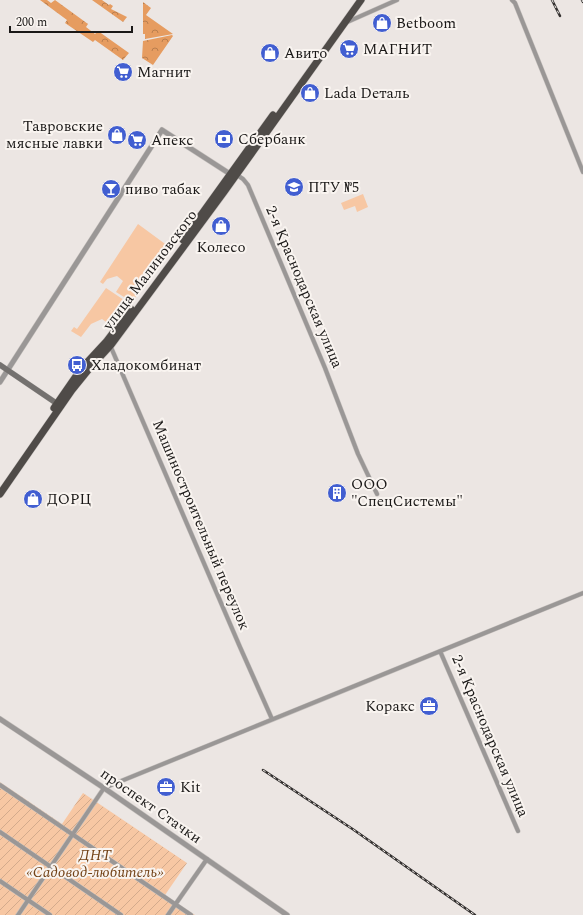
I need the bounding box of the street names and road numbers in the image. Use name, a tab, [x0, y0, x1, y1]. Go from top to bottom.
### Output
street label: 2-я Краснодарская улица	[259, 202, 349, 372]
street label: улица Малиновского	[96, 205, 203, 336]
street label: Машиностроительный переулок	[146, 416, 256, 634]
street label: 2-я Краснодарская улица	[445, 651, 535, 821]
street label: проспект Стачки	[96, 762, 206, 850]

